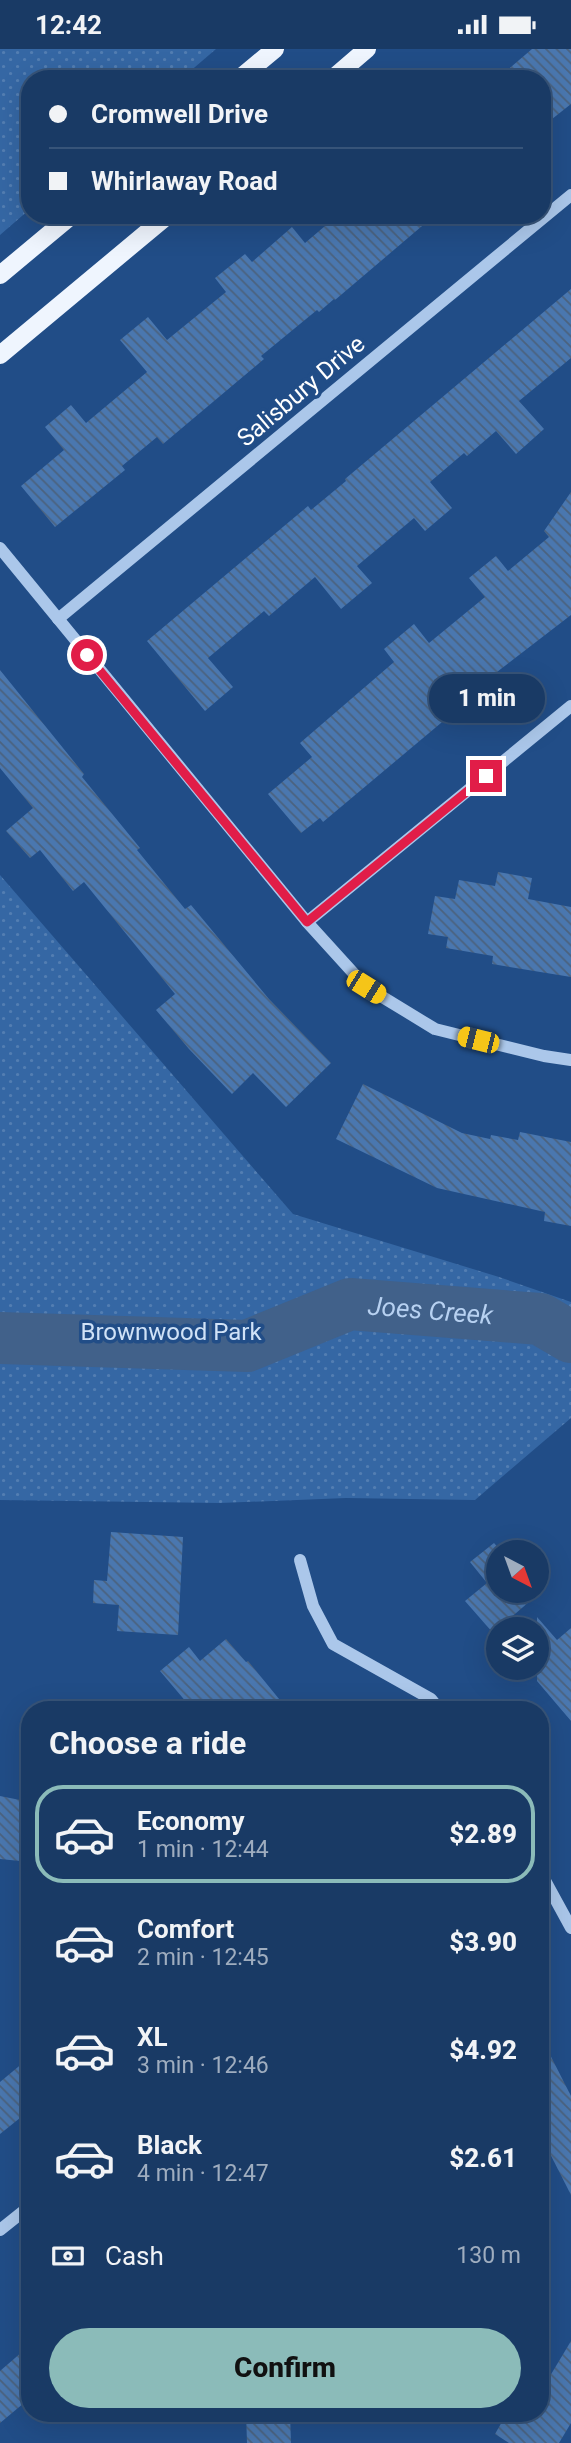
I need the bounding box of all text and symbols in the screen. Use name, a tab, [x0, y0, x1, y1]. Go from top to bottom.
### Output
text: 12:42	[35, 10, 102, 40]
text: Cromwell Drive	[91, 99, 268, 129]
text: Whirlaway Road	[91, 166, 278, 196]
street label: Salisbury Drive	[232, 330, 370, 452]
route start	[71, 639, 103, 671]
callout: 1 min	[428, 675, 544, 723]
text: 1 min	[458, 685, 516, 712]
route end	[470, 760, 502, 792]
car	[343, 967, 390, 1007]
car	[456, 1025, 501, 1055]
water label: Joes Creek	[367, 1290, 495, 1330]
park label: Brownwood Park	[80, 1318, 262, 1346]
north arrow	[486, 1540, 550, 1603]
map controls	[486, 1540, 549, 1680]
button: layers	[486, 1617, 549, 1680]
text: Choose a ride	[49, 1724, 246, 1762]
icon: car	[53, 1803, 116, 1866]
text: Economy	[137, 1806, 244, 1836]
text: $2.89	[449, 1819, 517, 1849]
text: 1 min · 12:44	[137, 1836, 269, 1863]
icon: car	[53, 1911, 116, 1974]
text: Comfort	[137, 1914, 234, 1944]
text: $3.90	[449, 1927, 517, 1957]
text: 2 min · 12:45	[137, 1944, 269, 1971]
icon: car	[53, 2019, 116, 2082]
text: XL	[137, 2022, 168, 2052]
text: $4.92	[449, 2035, 517, 2065]
text: 3 min · 12:46	[137, 2052, 269, 2079]
icon: car	[53, 2127, 116, 2190]
text: Black	[137, 2130, 202, 2160]
text: $2.61	[449, 2143, 517, 2173]
text: 4 min · 12:47	[137, 2160, 269, 2187]
icon: cash	[49, 2237, 87, 2275]
text: Cash	[105, 2241, 164, 2271]
text: 130 m	[456, 2242, 521, 2269]
button: Confirm	[49, 2328, 521, 2408]

